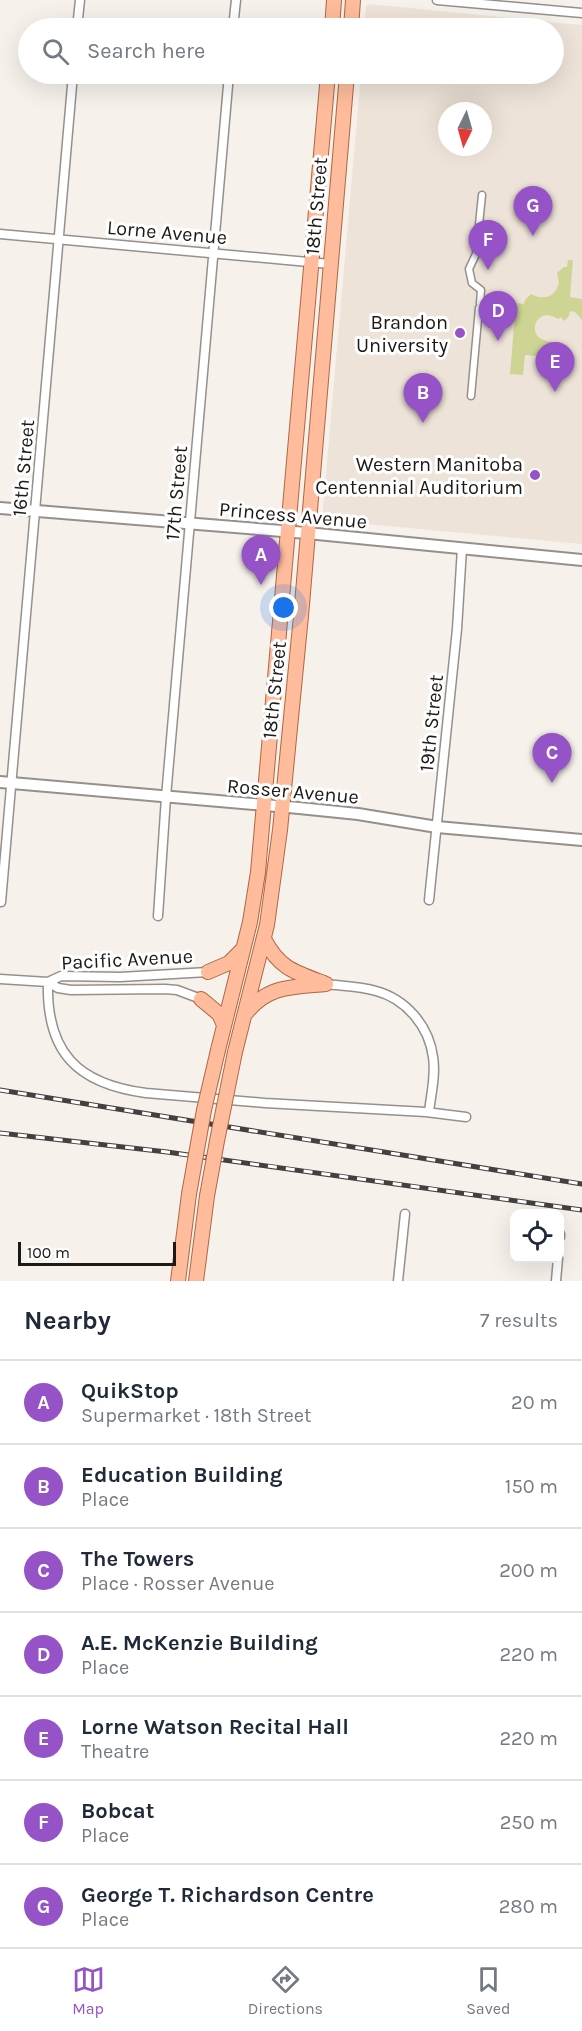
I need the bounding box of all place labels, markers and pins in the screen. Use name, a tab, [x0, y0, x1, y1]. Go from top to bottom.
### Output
pin: G	[514, 186, 552, 236]
pin: F	[468, 220, 508, 270]
pin: D	[478, 292, 518, 341]
place label: Brandon University	[356, 311, 448, 357]
marker: Brandon University	[453, 326, 467, 340]
pin: E	[536, 342, 574, 392]
pin: B	[404, 374, 442, 423]
place label: Western Manitoba Centennial Auditorium	[315, 453, 523, 499]
marker: Western Manitoba Centennial Auditorium	[528, 468, 542, 482]
pin: A	[242, 536, 280, 585]
pin: C	[532, 734, 572, 783]

